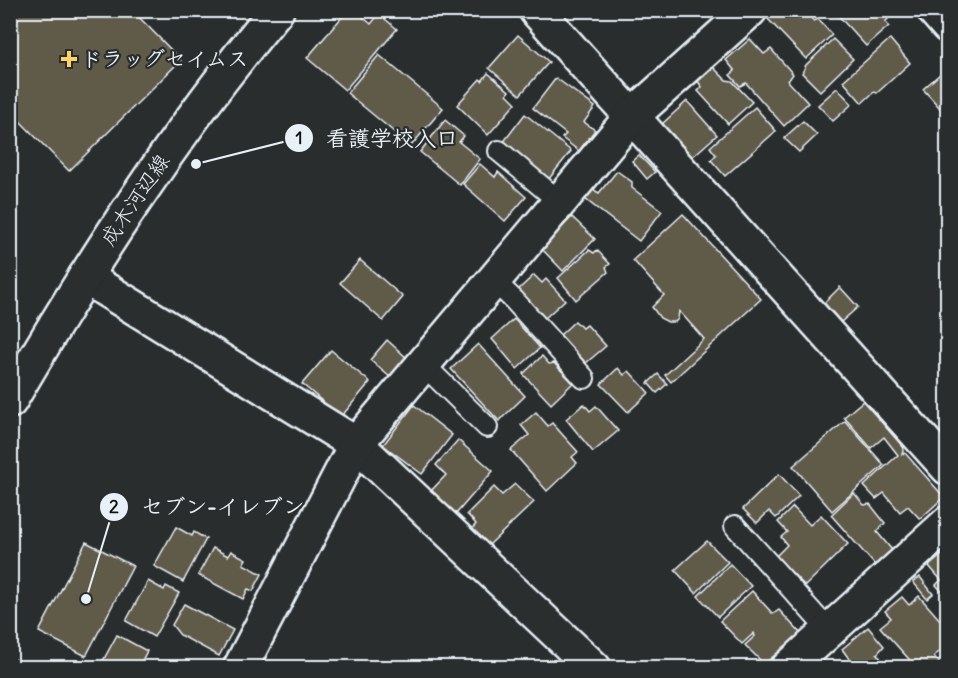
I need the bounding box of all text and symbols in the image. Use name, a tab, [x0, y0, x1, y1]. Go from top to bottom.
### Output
place label: ドラッグセイムス	[81, 45, 248, 72]
marker: ドラッグセイムス	[62, 52, 76, 66]
callout: 看護学校入口	[284, 118, 470, 158]
text: 看護学校入口	[326, 124, 458, 152]
text: 1	[295, 126, 303, 149]
street label: 成木河辺線	[94, 149, 175, 251]
callout: セブン-イレブン	[99, 487, 317, 527]
text: セブン-イレブン	[141, 492, 305, 520]
text: 2	[109, 495, 119, 518]

